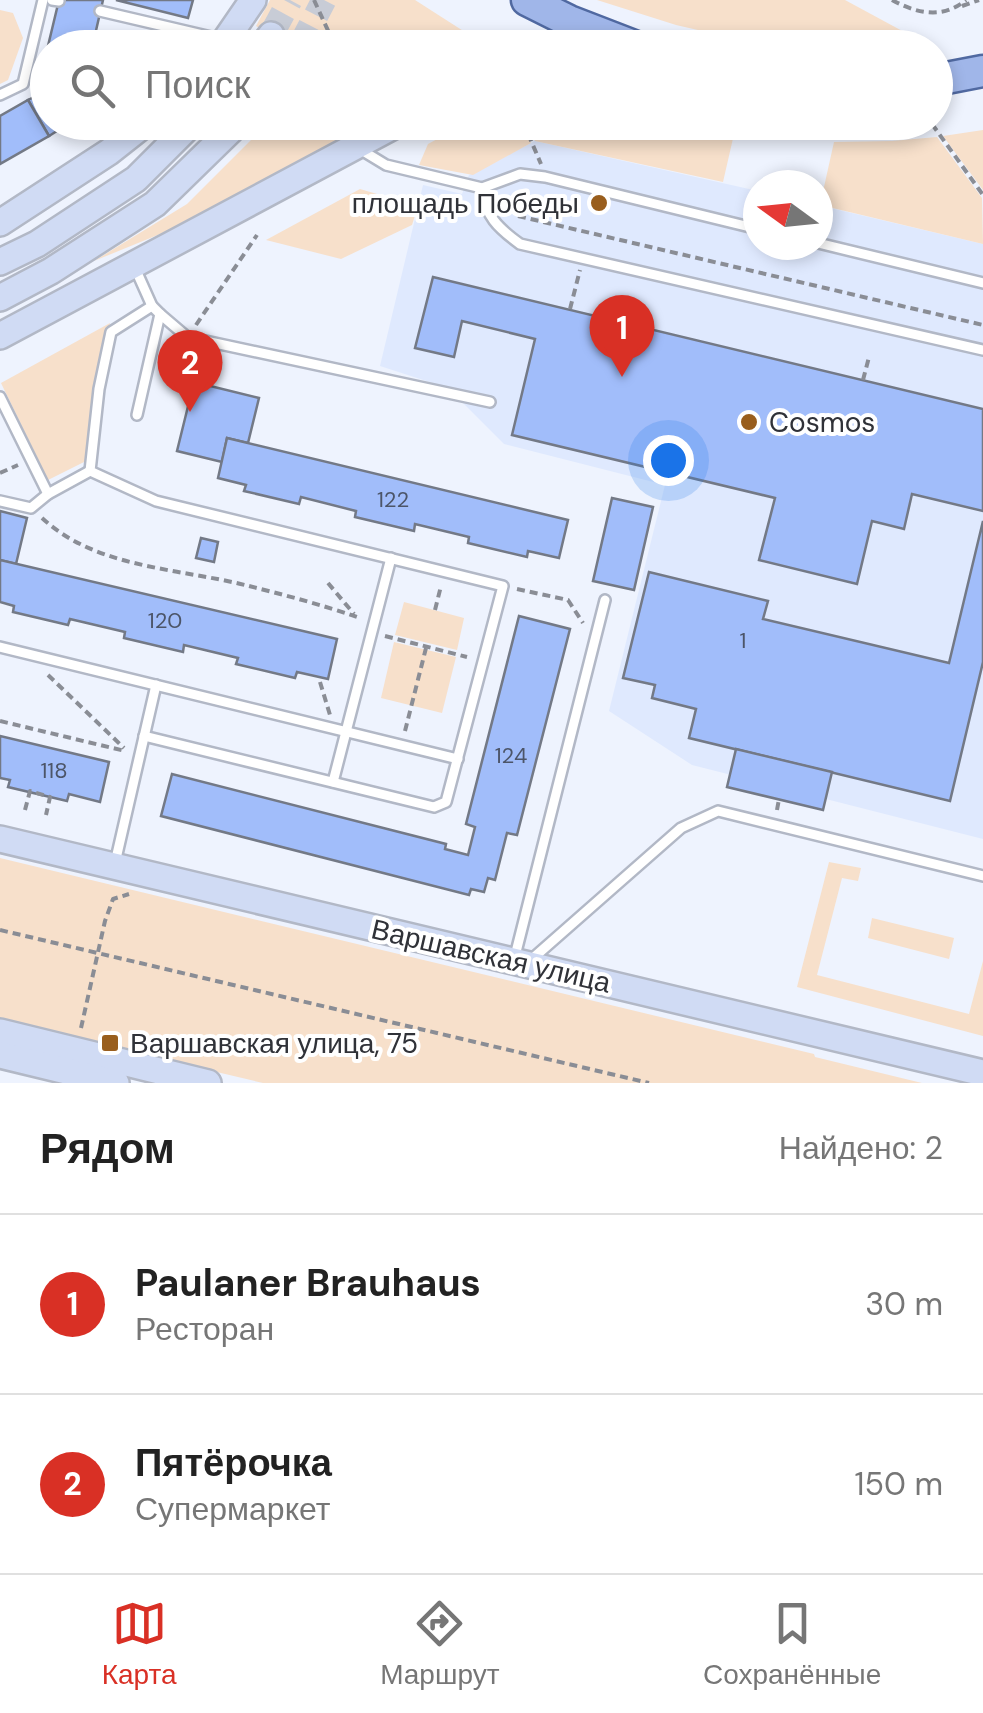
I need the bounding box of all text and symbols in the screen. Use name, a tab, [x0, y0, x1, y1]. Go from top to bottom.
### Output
search box	[30, 30, 953, 140]
icon: search	[65, 58, 120, 113]
text: Поиск	[145, 60, 250, 110]
north arrow	[743, 170, 833, 260]
place label: площадь Победы	[352, 185, 579, 222]
marker: площадь Победы	[588, 192, 610, 214]
pin: 1	[590, 294, 654, 377]
pin: 2	[158, 330, 222, 412]
place label: Cosmos	[769, 404, 875, 441]
marker: Cosmos	[738, 411, 760, 433]
your location	[643, 435, 694, 486]
house number: 122	[377, 485, 409, 514]
house number: 120	[148, 606, 182, 635]
house number: 1	[740, 626, 746, 655]
house number: 124	[495, 741, 527, 770]
house number: 118	[40, 756, 68, 785]
street label: Варшавская улица	[368, 910, 615, 1002]
place label: Варшавская улица, 75	[130, 1025, 418, 1062]
marker: Варшавская улица, 75	[99, 1032, 121, 1054]
text: Рядом	[40, 1121, 175, 1176]
text: Найдено: 2	[779, 1127, 943, 1169]
text: Paulaner Brauhaus	[135, 1258, 481, 1308]
text: 1	[67, 1283, 78, 1325]
text: 30 m	[865, 1283, 943, 1325]
text: Ресторан	[135, 1308, 274, 1350]
text: Пятёрочка	[135, 1438, 332, 1488]
text: 2	[63, 1463, 82, 1505]
text: 150 m	[855, 1463, 943, 1505]
text: Супермаркет	[135, 1488, 330, 1530]
tab: Карта	[102, 1596, 177, 1693]
tab: Маршрут	[380, 1596, 499, 1693]
tab: Сохранённые	[703, 1596, 881, 1693]

